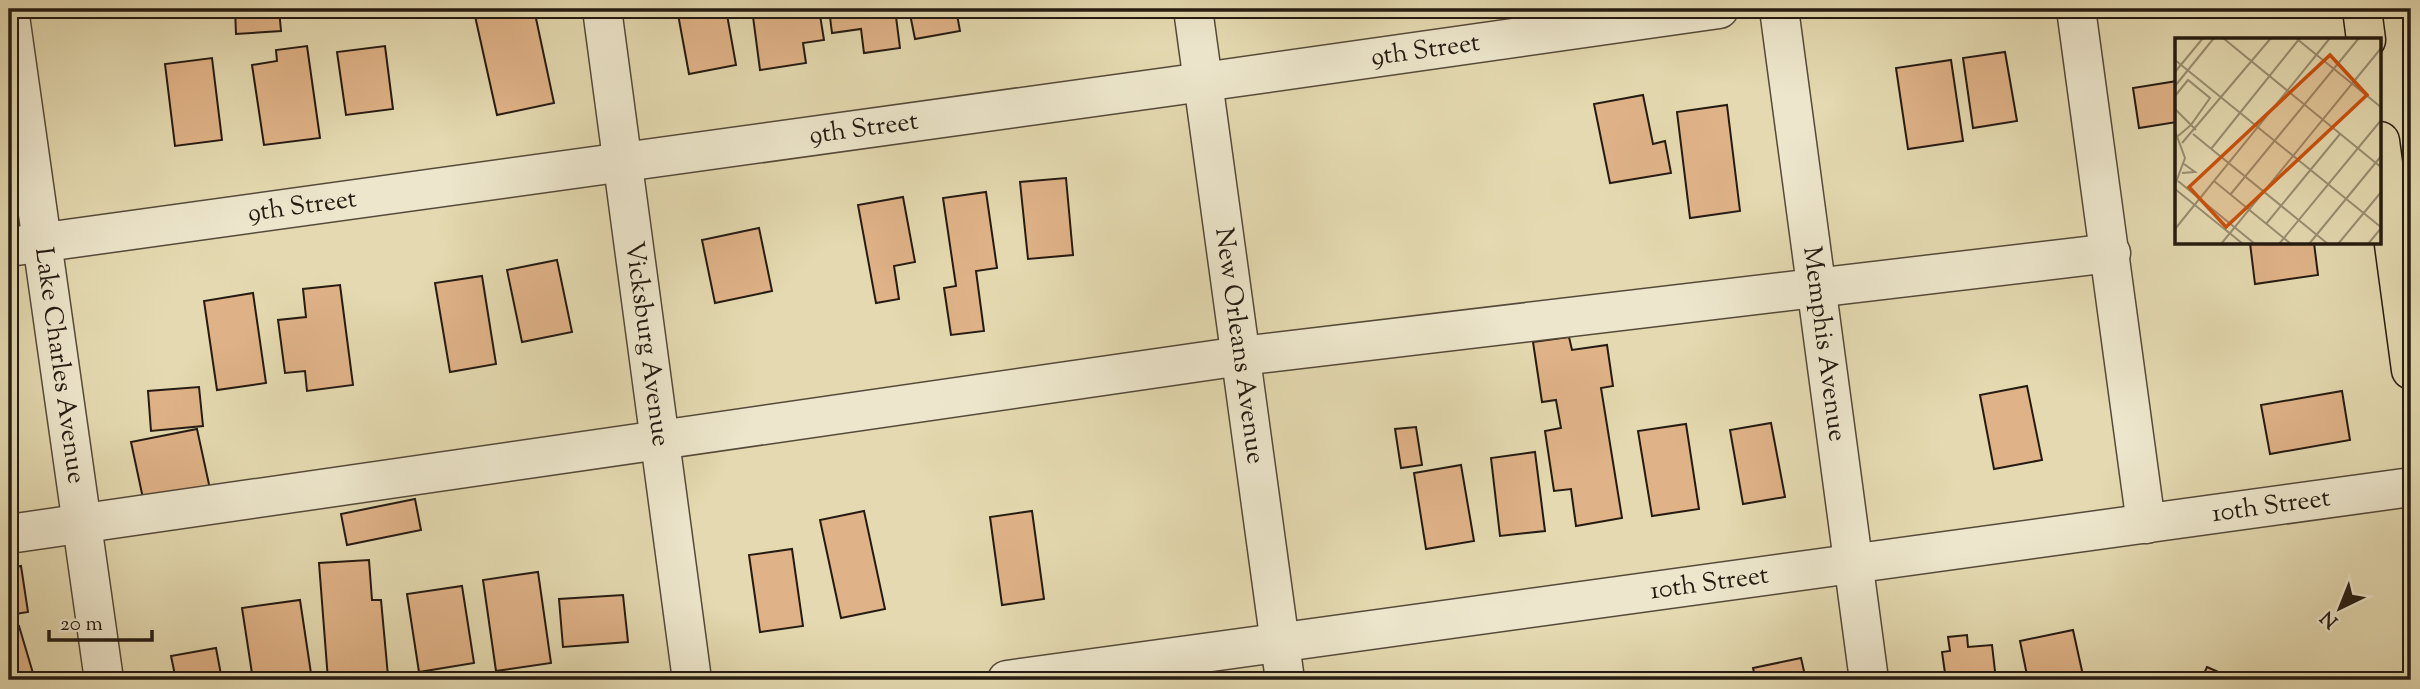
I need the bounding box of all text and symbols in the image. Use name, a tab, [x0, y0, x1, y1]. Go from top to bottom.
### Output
street label: 9th Street	[1369, 25, 1482, 77]
inset map	[2175, 38, 2382, 245]
street label: 9th Street	[807, 103, 921, 155]
street label: 9th Street	[245, 181, 359, 232]
street label: New Orleans Avenue	[1205, 225, 1274, 466]
street label: Vicksburg Avenue	[615, 239, 679, 449]
street label: Memphis Avenue	[1793, 244, 1855, 444]
street label: Lake Charles Avenue	[24, 245, 94, 486]
street label: 10th Street	[2210, 480, 2333, 533]
street label: 10th Street	[1648, 557, 1771, 610]
north arrow	[2304, 574, 2374, 644]
scale bar	[49, 598, 152, 642]
text: N	[2315, 604, 2345, 634]
text: 20 m	[60, 610, 103, 640]

